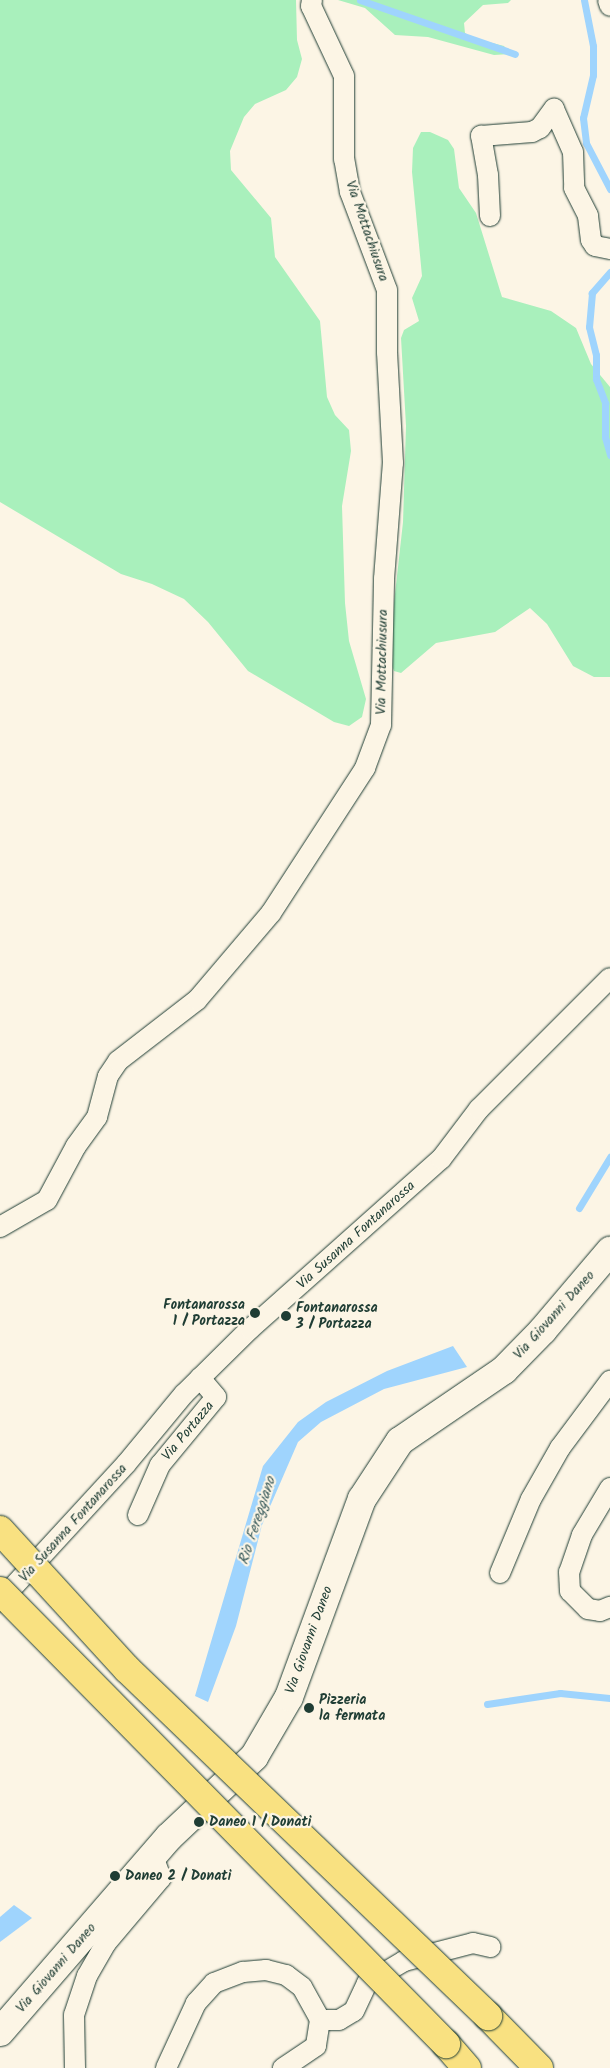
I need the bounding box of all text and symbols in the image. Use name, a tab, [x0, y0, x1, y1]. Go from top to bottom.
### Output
street label: Via Mottachiusura	[342, 178, 392, 284]
street label: Via Mottachiusura	[373, 609, 391, 715]
street label: Via Susanna Fontanarossa	[293, 1177, 419, 1293]
street label: Via Giovanni Daneo	[510, 1267, 598, 1363]
place label: Fontanarossa 1 / Portazza	[163, 1297, 245, 1330]
place label: Fontanarossa 3 / Portazza	[296, 1300, 378, 1332]
marker: Fontanarossa 1 / Portazza	[249, 1307, 261, 1319]
marker: Fontanarossa 3 / Portazza	[280, 1310, 292, 1322]
street label: Via Portazza	[158, 1398, 218, 1464]
street label: Via Susanna Fontanarossa	[15, 1460, 131, 1586]
water label: Rio Fereggiano	[235, 1475, 281, 1567]
street label: Via Giovanni Daneo	[282, 1584, 336, 1696]
place label: Pizzeria la fermata	[319, 1692, 385, 1724]
marker: Pizzeria la fermata	[303, 1702, 315, 1714]
place label: Daneo 1 / Donati	[209, 1814, 311, 1830]
marker: Daneo 1 / Donati	[193, 1816, 205, 1828]
place label: Daneo 2 / Donati	[125, 1868, 231, 1884]
marker: Daneo 2 / Donati	[109, 1870, 121, 1882]
street label: Via Giovanni Daneo	[13, 1920, 99, 2016]

